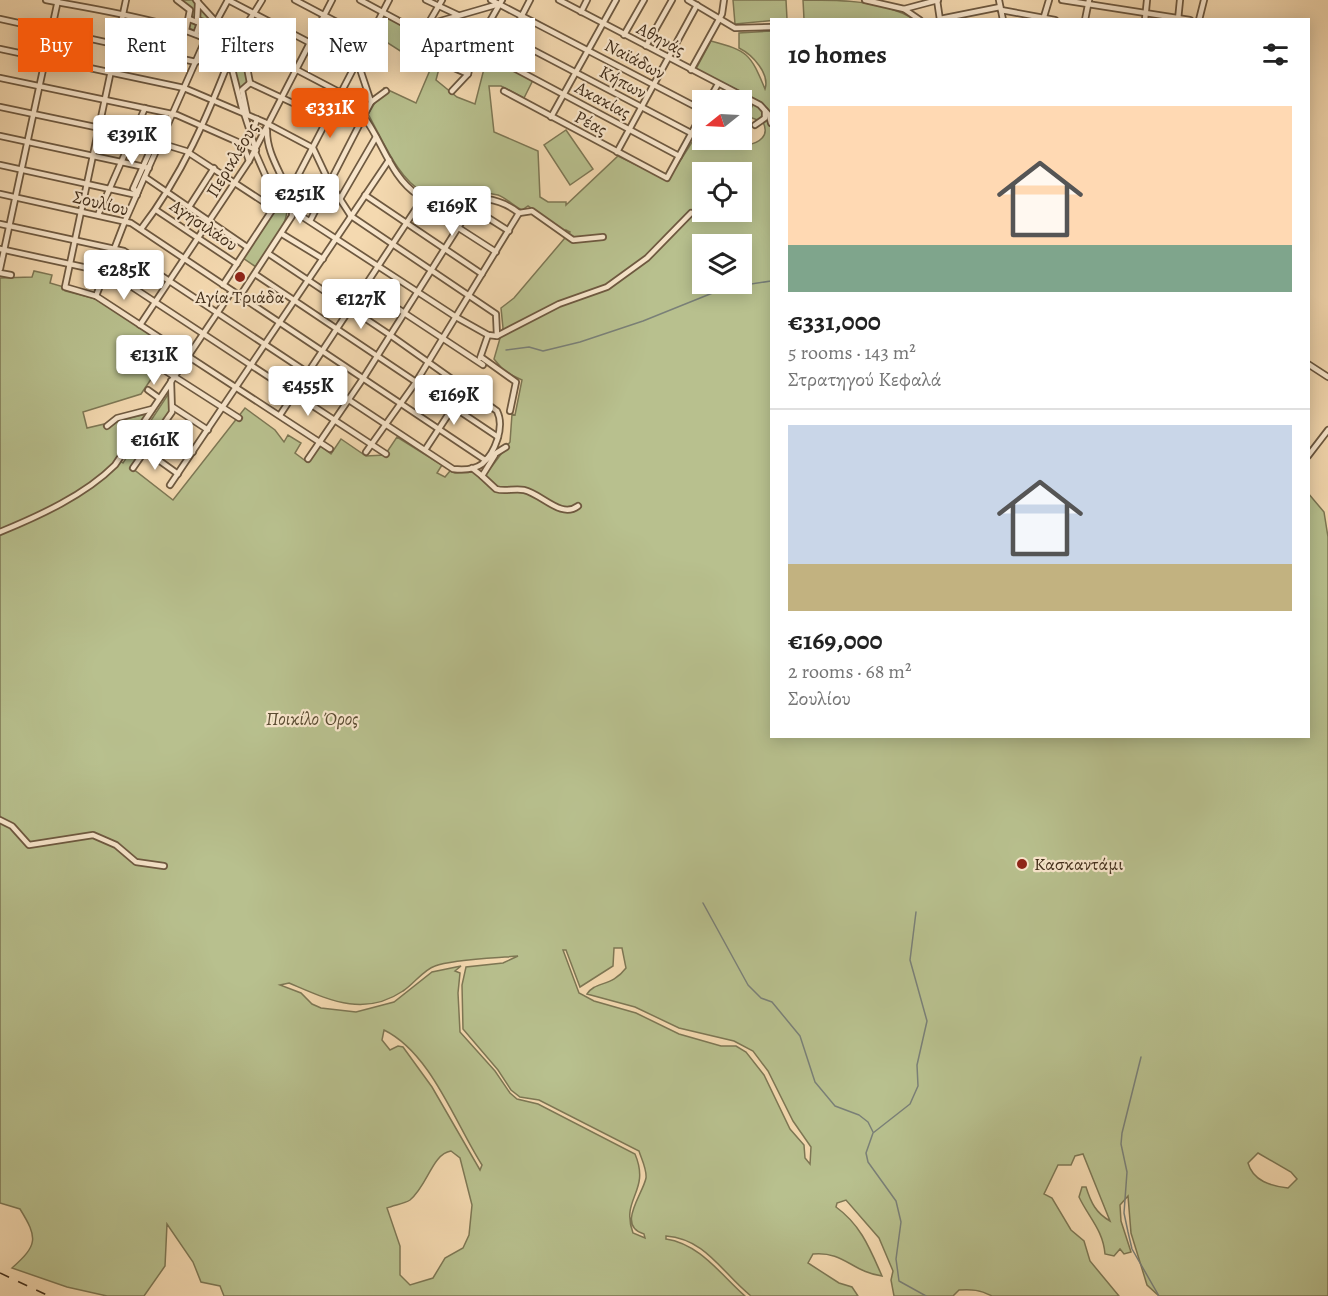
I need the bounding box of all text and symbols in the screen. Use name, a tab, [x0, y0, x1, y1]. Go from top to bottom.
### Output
street label: Αθηνάς	[632, 16, 689, 62]
chip: Buy	[18, 18, 93, 72]
chip: Rent	[105, 18, 187, 72]
chip: Filters	[199, 18, 296, 72]
chip: New	[308, 18, 388, 72]
chip: Apartment	[400, 18, 535, 72]
street label: Ναϊάδων	[601, 33, 669, 85]
text: 10 homes	[788, 37, 887, 72]
icon: filters	[1259, 38, 1292, 71]
street label: Κήπων	[595, 60, 651, 104]
street label: Ακακίας	[570, 75, 635, 125]
pin: €331K	[288, 88, 372, 139]
north arrow	[692, 90, 752, 150]
map controls	[692, 90, 752, 294]
text: €331K	[306, 94, 354, 121]
street label: Ρέας	[570, 104, 612, 142]
pin: €391K	[90, 115, 174, 166]
street label: Περικλέους	[200, 118, 264, 202]
text: €391K	[107, 121, 157, 148]
icon: home	[986, 145, 1094, 253]
button: locate	[692, 162, 752, 222]
pin: €251K	[258, 174, 342, 225]
text: €251K	[275, 180, 325, 207]
street label: Σουλίου	[71, 185, 131, 221]
pin: €169K	[410, 186, 494, 237]
text: €169K	[427, 192, 477, 219]
street label: Αγησιλάου	[164, 193, 243, 257]
button: layers	[692, 234, 752, 294]
pin: €285K	[82, 250, 166, 301]
text: €285K	[98, 256, 150, 283]
marker: Αγία Τριάδα	[233, 270, 247, 284]
pin: €127K	[319, 279, 403, 330]
place label: Αγία Τριάδα	[195, 285, 285, 309]
text: €127K	[336, 285, 386, 312]
text: €331,000	[788, 304, 881, 339]
pin: €131K	[112, 335, 196, 386]
text: 5 rooms · 143 m²	[788, 339, 916, 366]
text: €131K	[130, 341, 178, 368]
pin: €455K	[266, 366, 350, 417]
text: Στρατηγού Κεφαλά	[788, 366, 942, 393]
text: €455K	[282, 372, 334, 399]
pin: €169K	[412, 375, 496, 426]
text: €169K	[429, 381, 479, 408]
pin: €161K	[113, 420, 197, 471]
text: €161K	[131, 426, 179, 453]
icon: home	[986, 464, 1094, 572]
text: €169,000	[788, 623, 883, 658]
text: 2 rooms · 68 m²	[788, 658, 912, 685]
text: Σουλίου	[788, 685, 851, 712]
park label: Ποικίλο Όρος	[266, 707, 358, 731]
place label: Κασκαντάμι	[1034, 852, 1123, 876]
marker: Κασκαντάμι	[1015, 857, 1029, 871]

